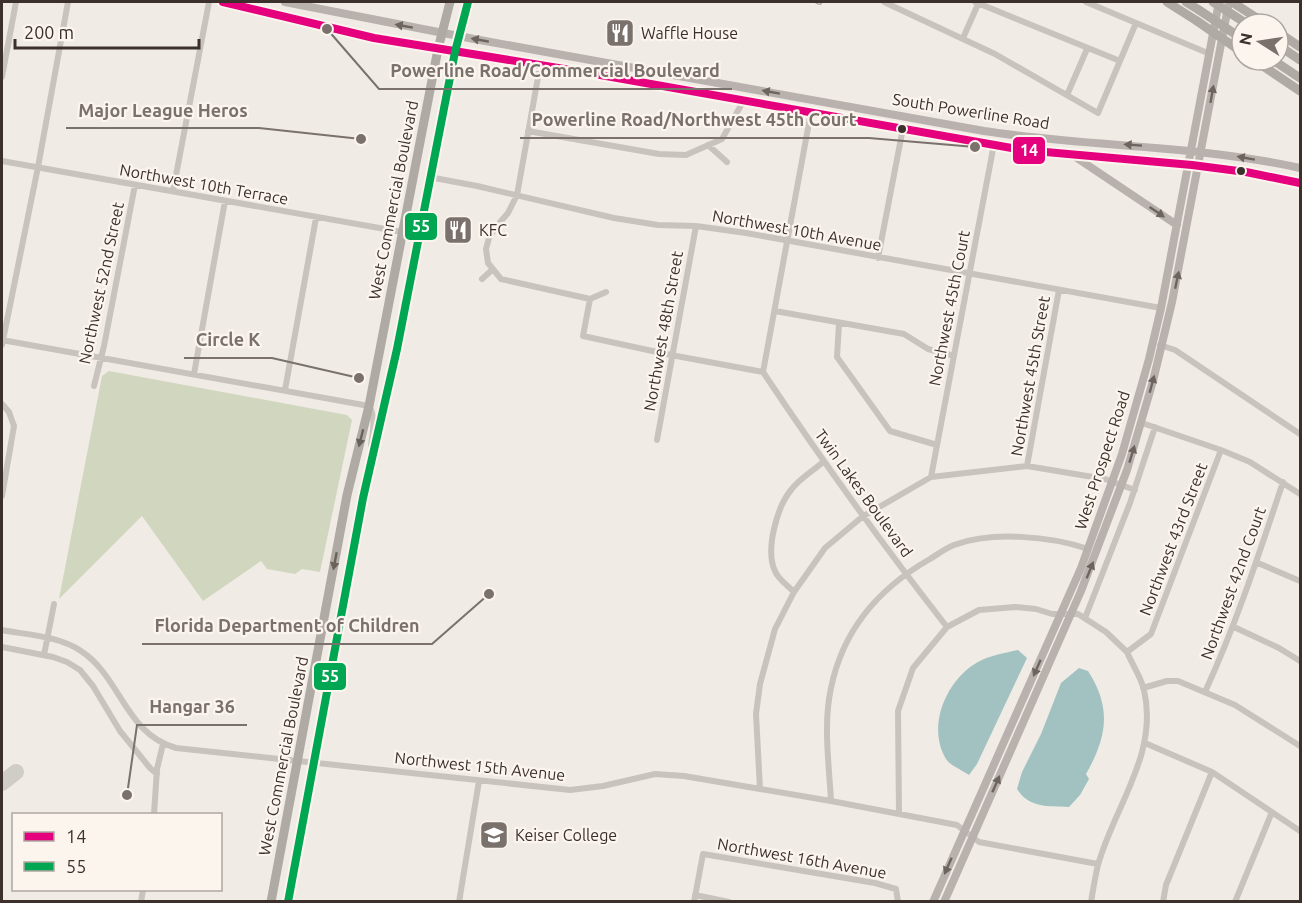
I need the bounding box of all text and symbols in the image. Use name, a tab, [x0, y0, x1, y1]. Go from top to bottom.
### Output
scale bar	[15, 12, 200, 50]
north arrow	[1230, 12, 1290, 72]
restaurant icon: Waffle House	[604, 17, 636, 49]
one-way arrow	[394, 21, 413, 30]
text: 200 m	[24, 22, 74, 42]
place label: Waffle House	[641, 24, 738, 42]
text: N	[1235, 31, 1255, 47]
one-way arrow	[470, 35, 489, 44]
callout: Powerline Road/Commercial Boulevard	[379, 53, 732, 89]
text: Powerline Road/Commercial Boulevard	[390, 60, 720, 80]
one-way arrow	[1208, 84, 1217, 103]
one-way arrow	[762, 87, 781, 96]
street label: South Powerline Road	[891, 90, 1051, 132]
callout: Major League Heros	[66, 92, 259, 128]
street label: West Commercial Boulevard	[365, 99, 421, 301]
text: Major League Heros	[78, 100, 248, 120]
callout: Powerline Road/Northwest 45th Court	[520, 102, 869, 138]
text: Powerline Road/Northwest 45th Court	[532, 109, 857, 129]
unlabelled marker	[896, 123, 908, 135]
line badge: 14	[1012, 136, 1046, 165]
text: 14	[1020, 141, 1038, 159]
one-way arrow	[1123, 141, 1142, 150]
one-way arrow	[1236, 153, 1255, 162]
street label: Northwest 10th Terrace	[118, 160, 290, 208]
unlabelled marker	[1235, 165, 1247, 177]
street label: Northwest 52nd Street	[75, 200, 127, 366]
street label: Northwest 10th Avenue	[711, 206, 883, 254]
one-way arrow	[1149, 206, 1165, 217]
line badge: 55	[404, 212, 438, 241]
restaurant icon: KFC	[442, 214, 474, 246]
text: 55	[412, 217, 430, 235]
place label: KFC	[479, 221, 507, 239]
street label: Northwest 45th Court	[925, 228, 973, 387]
street label: Northwest 48th Street	[640, 249, 686, 412]
one-way arrow	[1173, 270, 1182, 289]
street label: Northwest 45th Street	[1007, 294, 1053, 457]
callout: Circle K	[184, 322, 272, 358]
text: Circle K	[196, 329, 260, 349]
one-way arrow	[1148, 375, 1158, 393]
street label: West Prospect Road	[1071, 388, 1133, 532]
street label: Twin Lakes Boulevard	[812, 426, 916, 560]
one-way arrow	[356, 429, 366, 447]
one-way arrow	[1128, 445, 1137, 463]
street label: Northwest 43rd Street	[1136, 459, 1211, 618]
street label: Northwest 42nd Court	[1197, 503, 1269, 662]
one-way arrow	[330, 551, 339, 570]
one-way arrow	[1085, 561, 1095, 579]
callout: Florida Department of Children	[142, 608, 432, 644]
text: Florida Department of Children	[154, 615, 420, 635]
street label: West Commercial Boulevard	[255, 655, 311, 857]
one-way arrow	[1032, 659, 1041, 676]
line badge: 55	[313, 662, 347, 691]
text: 55	[321, 667, 339, 685]
callout: Hangar 36	[137, 689, 247, 725]
text: Hangar 36	[149, 696, 235, 716]
street label: Northwest 15th Avenue	[394, 748, 566, 784]
one-way arrow	[991, 774, 1001, 792]
legend	[12, 813, 222, 891]
school or university icon: Keiser College	[478, 819, 510, 851]
text: 14	[66, 826, 86, 846]
place label: Keiser College	[515, 826, 617, 844]
street label: Northwest 16th Avenue	[716, 834, 888, 882]
text: 55	[66, 856, 86, 876]
one-way arrow	[944, 858, 953, 875]

